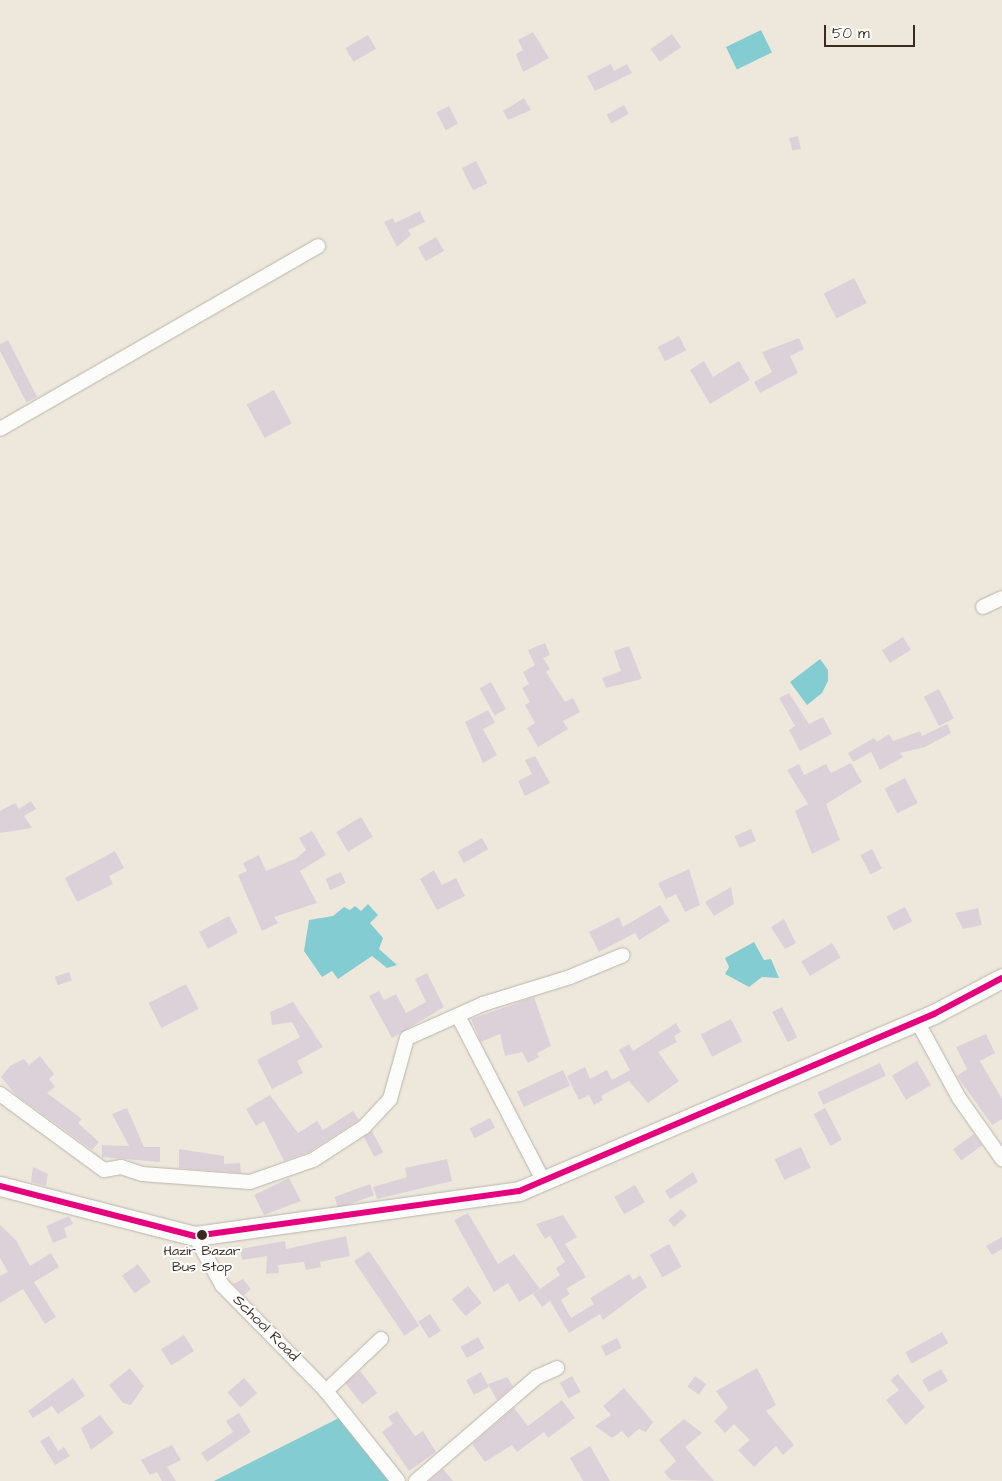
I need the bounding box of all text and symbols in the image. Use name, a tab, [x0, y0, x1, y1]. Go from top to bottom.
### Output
scale bar	[827, 15, 918, 47]
text: 50 m	[832, 23, 870, 44]
marker: Hazir Bazar Bus Stop	[197, 1230, 207, 1240]
place label: Hazir Bazar Bus Stop	[164, 1243, 240, 1276]
street label: School Road	[229, 1291, 303, 1365]

